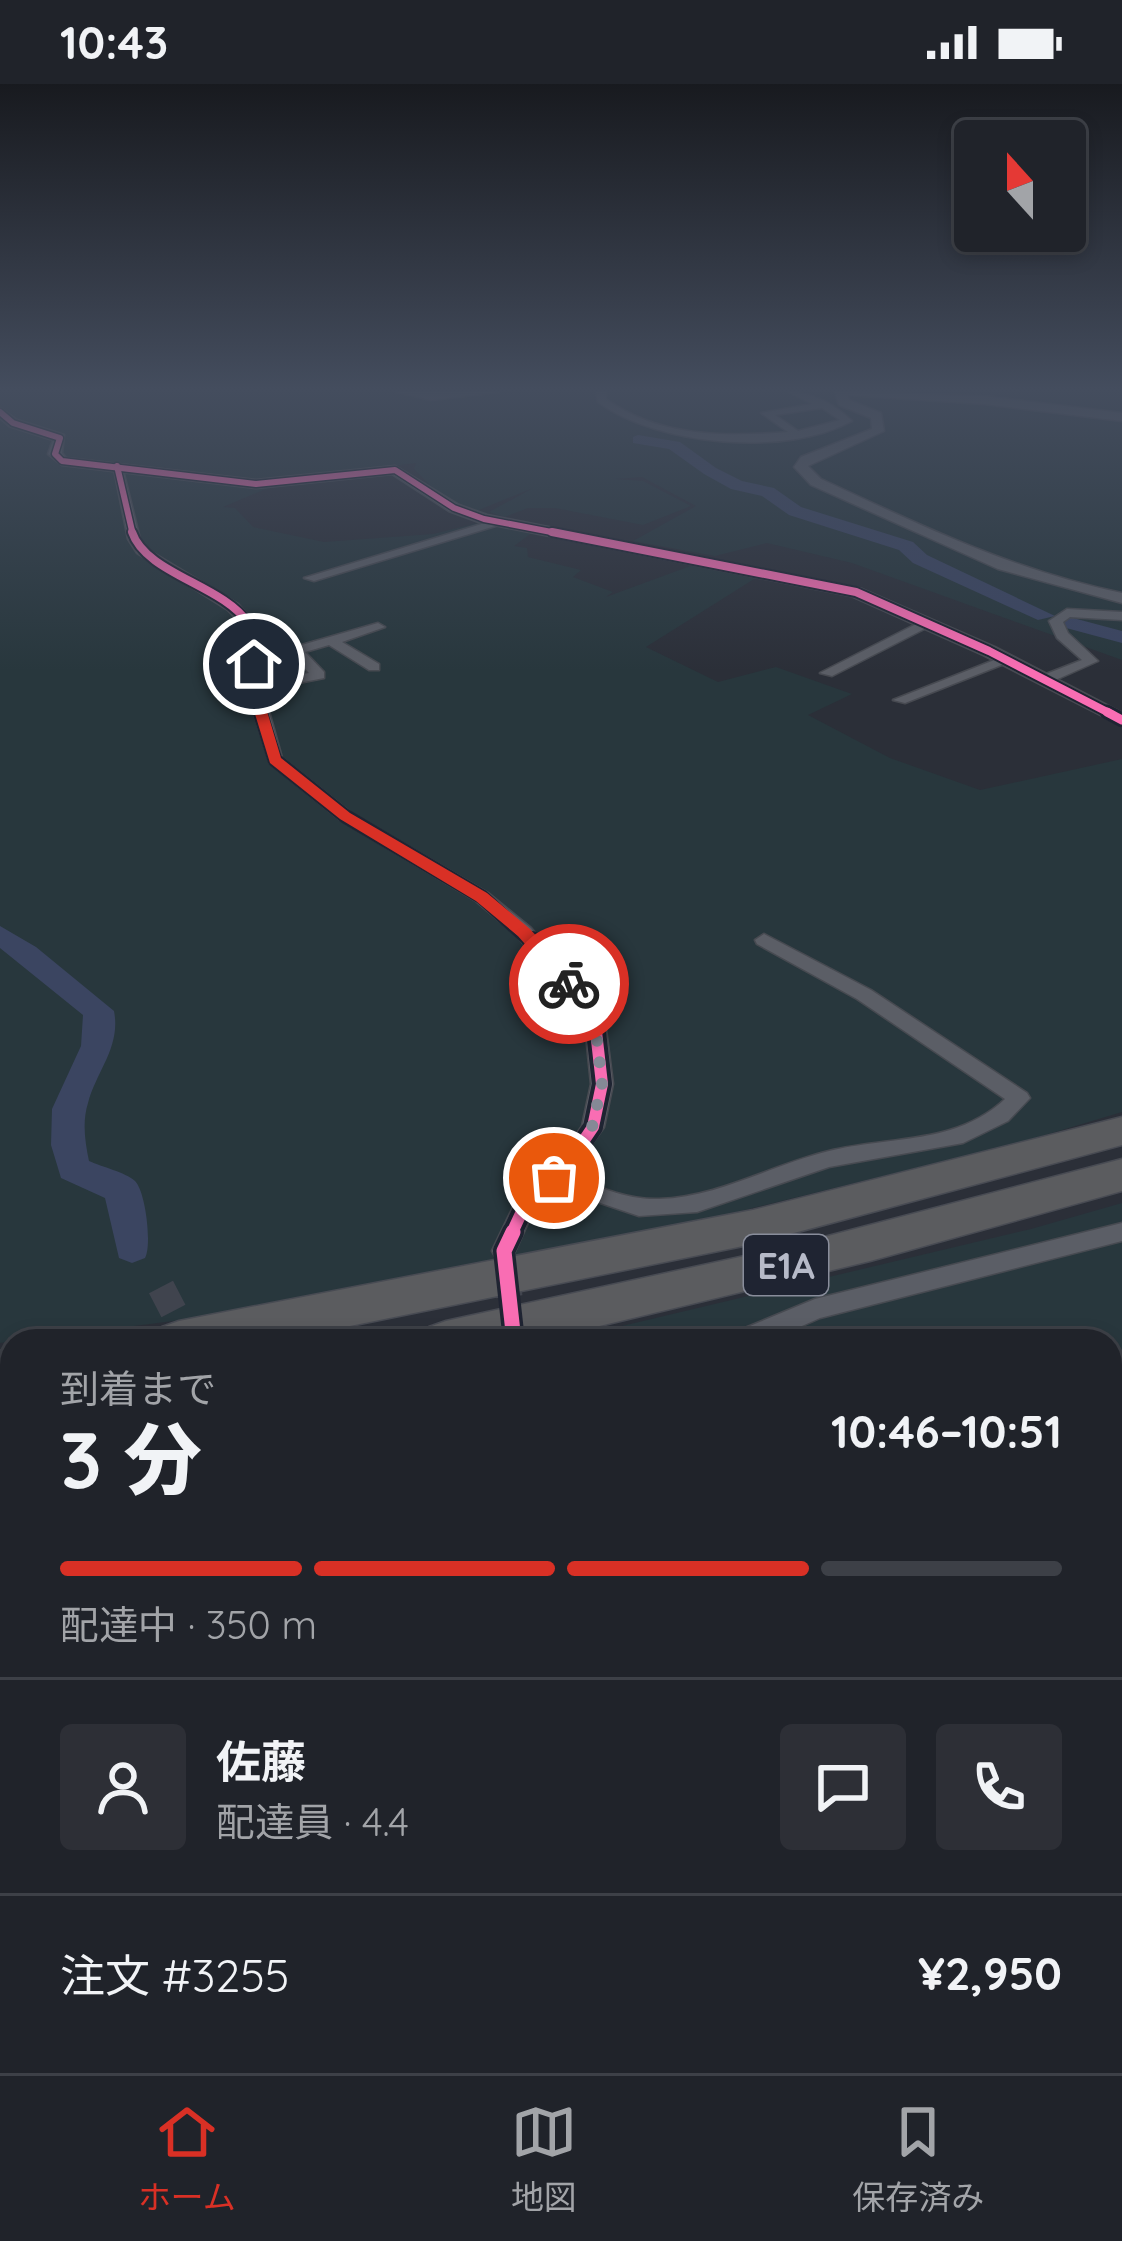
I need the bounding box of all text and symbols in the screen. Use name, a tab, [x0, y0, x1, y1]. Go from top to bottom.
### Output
text: 10:43	[60, 14, 168, 70]
north arrow	[954, 120, 1086, 252]
map controls	[954, 120, 1086, 252]
pin	[203, 613, 305, 715]
icon: home	[221, 631, 287, 697]
courier	[509, 924, 629, 1044]
icon: bike	[536, 951, 602, 1017]
pin	[503, 1127, 605, 1229]
icon: bag	[521, 1145, 587, 1211]
road number: E1A	[744, 1235, 828, 1295]
text: 到着まで	[60, 1364, 216, 1413]
text: 10:46–10:51	[831, 1403, 1062, 1459]
text: 3 分	[60, 1410, 202, 1508]
text: 配達中 · 350 m	[60, 1600, 317, 1649]
button: person	[60, 1724, 186, 1850]
button: chat	[780, 1724, 906, 1850]
button: phone	[936, 1724, 1062, 1850]
text: 佐藤	[216, 1733, 306, 1789]
text: 配達員 · 4.4	[216, 1797, 409, 1846]
text: ¥2,950	[918, 1945, 1062, 2001]
text: 注文 #3255	[60, 1947, 289, 2003]
tab: ホーム	[138, 2099, 236, 2219]
tab: 地図	[511, 2099, 577, 2219]
tab: 保存済み	[852, 2099, 984, 2219]

